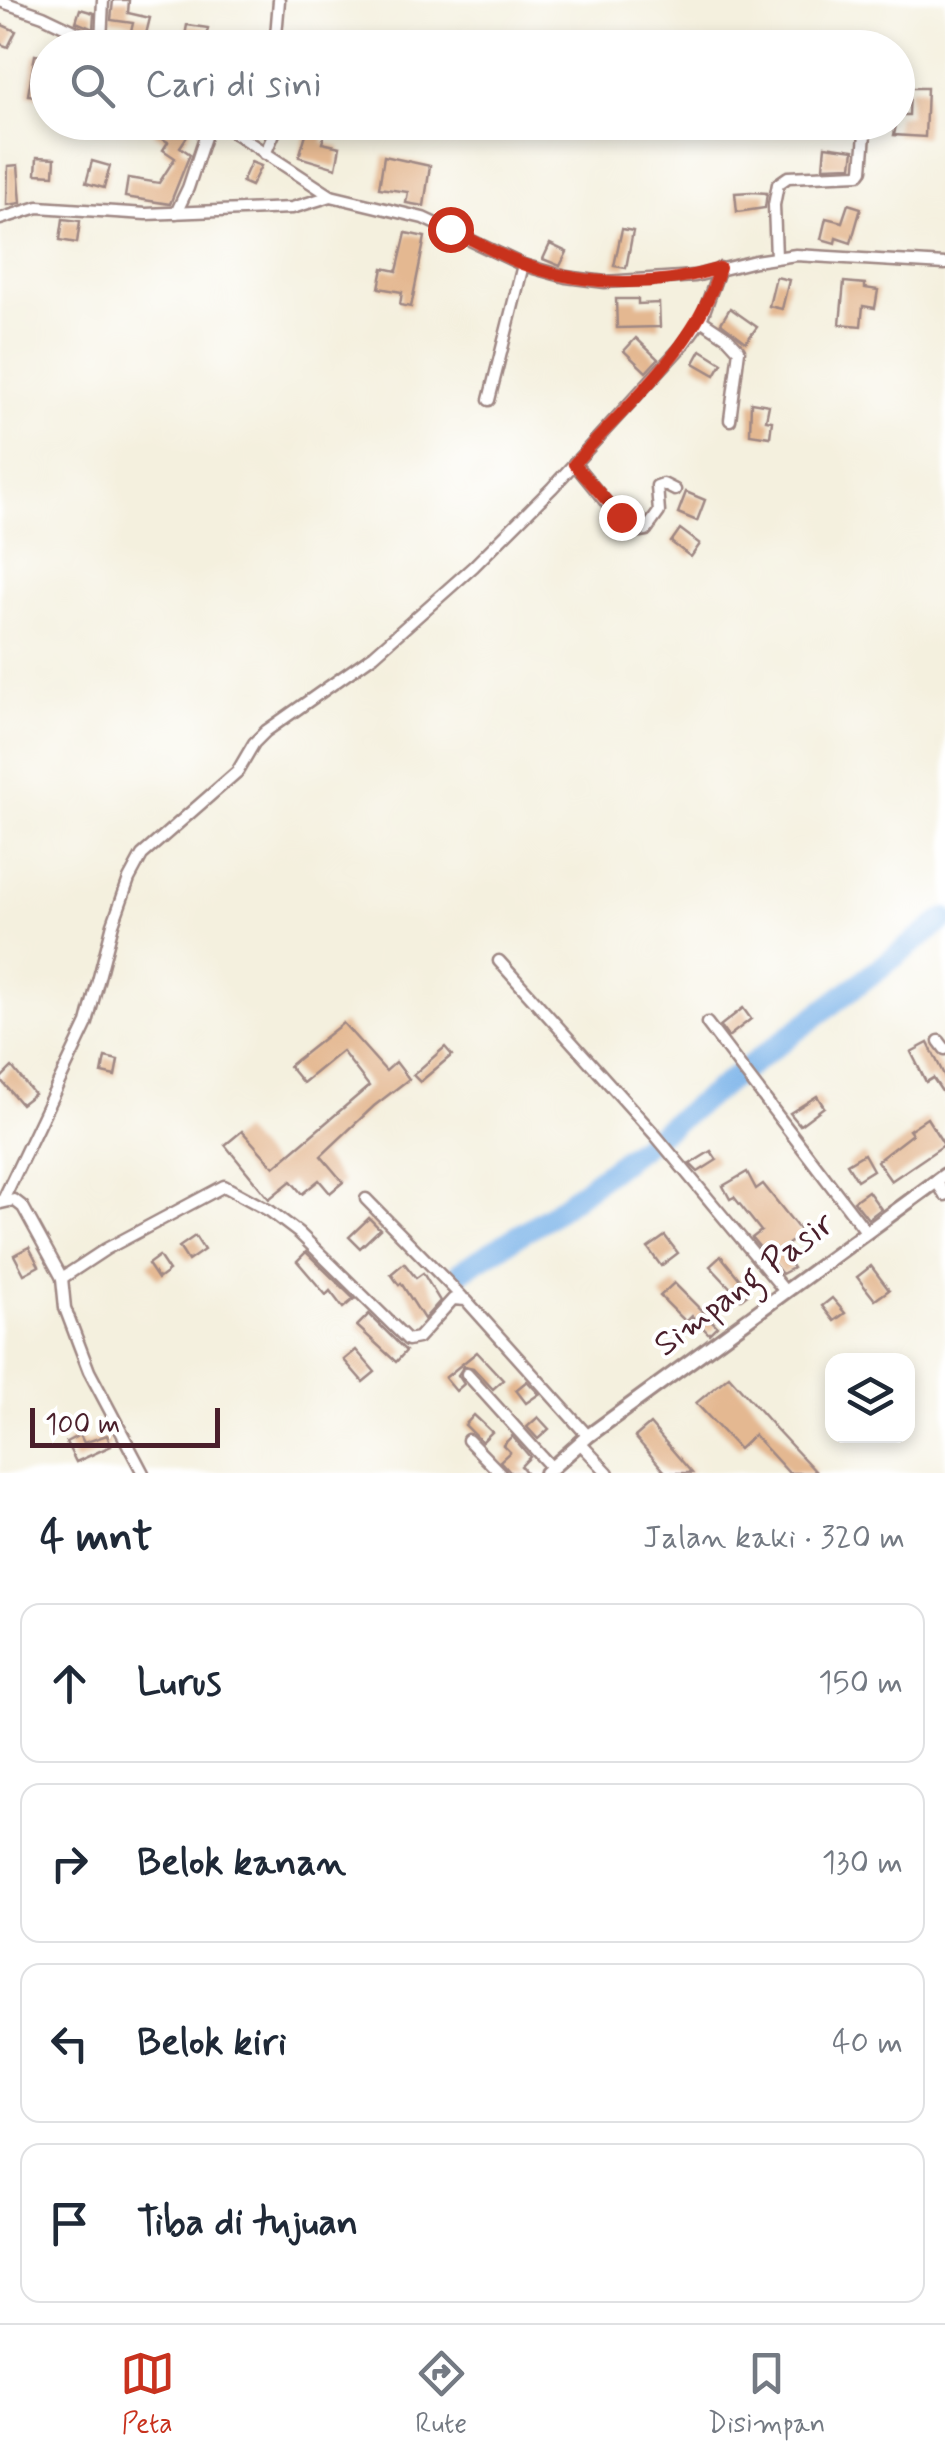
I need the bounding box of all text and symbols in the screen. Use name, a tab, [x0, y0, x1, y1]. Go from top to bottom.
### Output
search box	[30, 30, 915, 140]
icon: search	[65, 58, 120, 113]
text: Cari di sini	[145, 61, 322, 110]
route start	[428, 207, 474, 253]
route end	[599, 495, 645, 541]
street label: Simpang Pasir	[645, 1201, 847, 1371]
map controls	[825, 1353, 915, 1443]
button: layers	[825, 1353, 915, 1443]
scale bar	[30, 1403, 220, 1448]
text: 100 m	[45, 1407, 120, 1444]
text: 4 mnt	[40, 1511, 152, 1566]
text: Jalan kaki · 320 m	[643, 1517, 905, 1559]
icon: ahead	[42, 1656, 97, 1711]
text: Lurus	[137, 1659, 221, 1708]
text: 150 m	[818, 1662, 903, 1704]
icon: right	[42, 1836, 97, 1891]
text: Belok kanan	[137, 1839, 346, 1888]
text: 130 m	[822, 1842, 903, 1884]
icon: left	[42, 2016, 97, 2071]
text: Belok kiri	[137, 2019, 287, 2068]
text: 40 m	[832, 2022, 903, 2064]
icon: arrive	[42, 2196, 97, 2251]
text: Tiba di tujuan	[137, 2199, 358, 2248]
tab: Peta	[120, 2346, 175, 2443]
tab: Rute	[414, 2346, 469, 2443]
tab: Disimpan	[708, 2346, 825, 2443]

